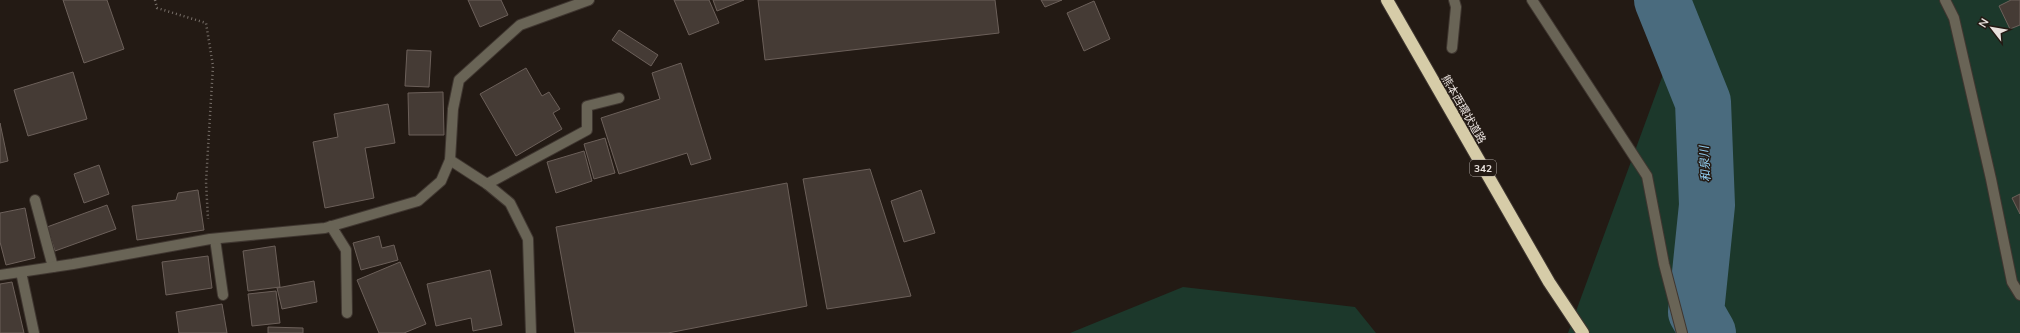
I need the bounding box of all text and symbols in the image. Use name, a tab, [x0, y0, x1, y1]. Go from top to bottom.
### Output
north arrow	[1972, 8, 2012, 48]
text: N	[1975, 16, 1992, 30]
street label: 熊本西環状道路	[1439, 72, 1489, 146]
water label: 和泉川	[1696, 144, 1713, 182]
road number: 342	[1470, 160, 1496, 176]

